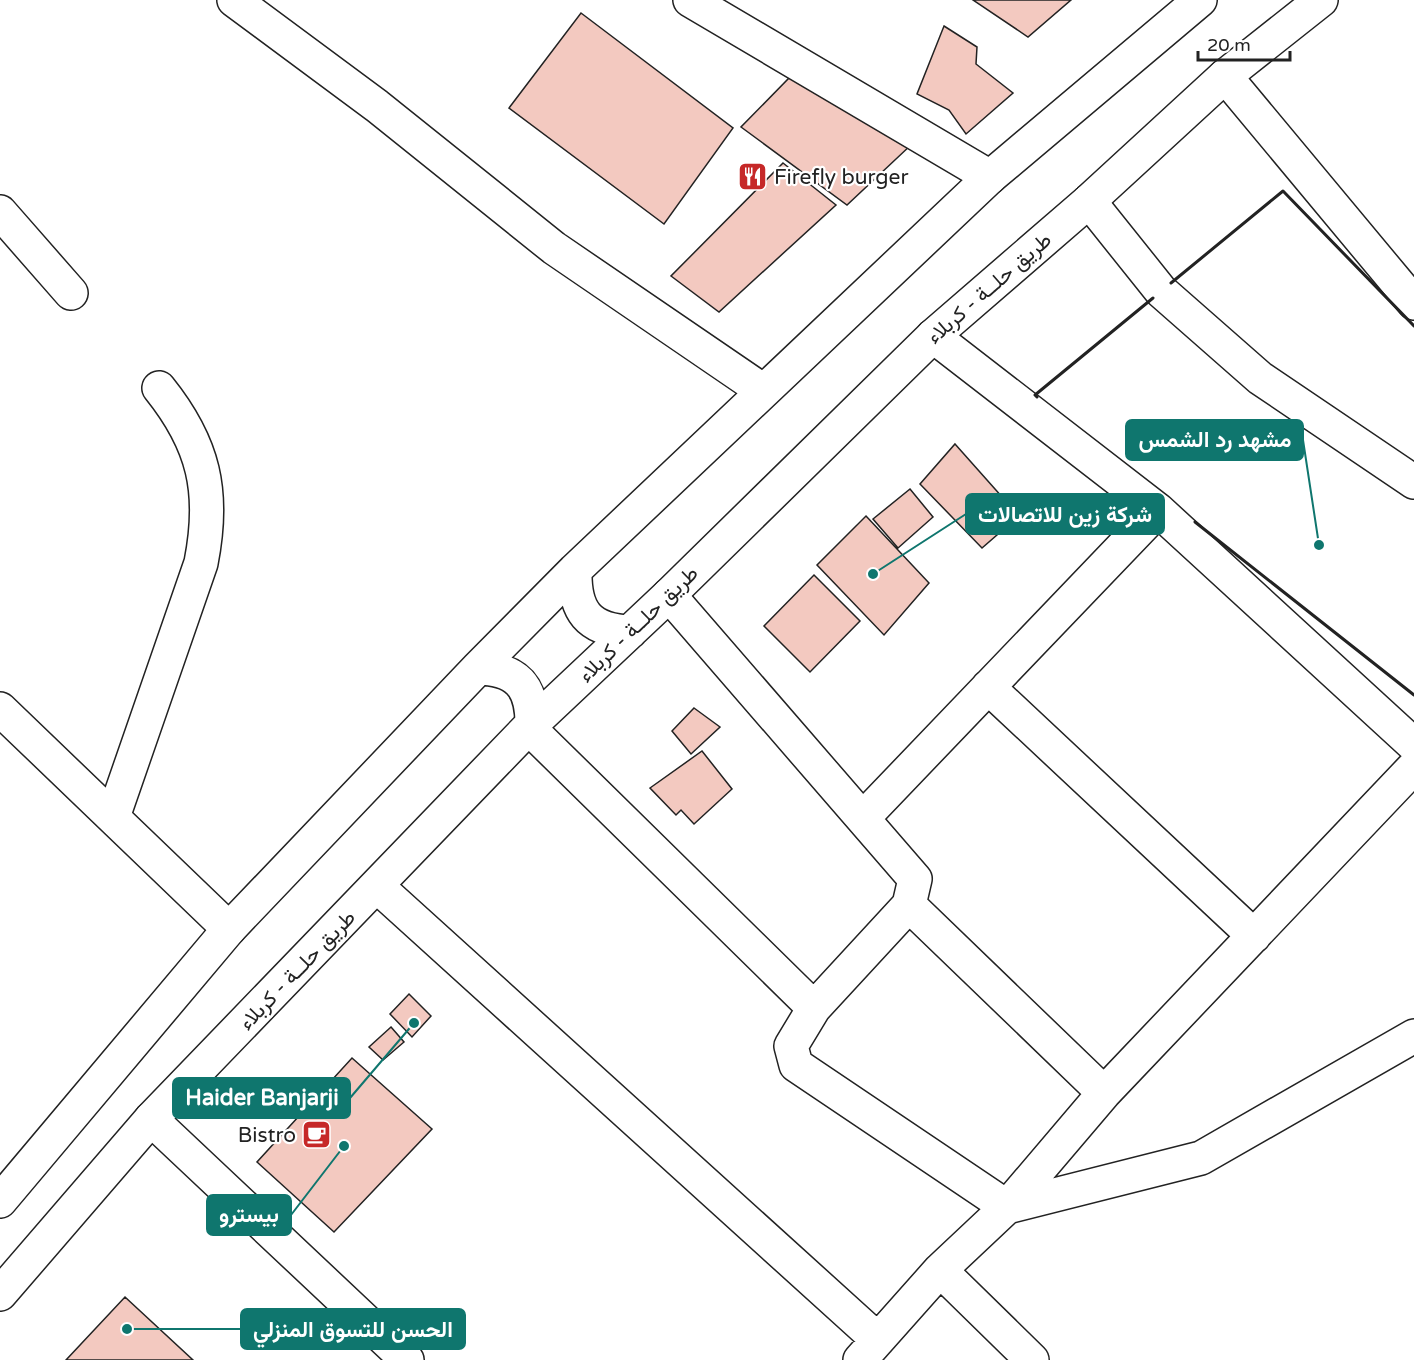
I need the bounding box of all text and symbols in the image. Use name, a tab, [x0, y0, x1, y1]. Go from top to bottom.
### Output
scale bar	[1198, 24, 1290, 62]
text: 20 m	[1207, 34, 1251, 56]
restaurant icon: Firefly burger	[737, 161, 769, 193]
place label: Firefly burger	[774, 165, 908, 190]
street label: طريق حلــة - كربلاء	[922, 227, 1057, 349]
callout: مشهد رد الشمس	[1126, 420, 1303, 460]
text: مشهد رد الشمس	[1139, 427, 1292, 453]
callout: شركة زين للاتصالات	[966, 494, 1164, 534]
text: شركة زين للاتصالات	[978, 502, 1152, 528]
street label: طريق حلــة - كربلاء	[573, 561, 703, 688]
street label: طريق حلــة - كربلاء	[234, 905, 361, 1035]
callout: Haider Banjarji	[173, 1078, 350, 1118]
text: Haider Banjarji	[185, 1085, 339, 1111]
cafe icon: Bistro	[301, 1119, 333, 1151]
place label: Bistro	[238, 1123, 296, 1148]
callout: بيسترو	[207, 1195, 291, 1235]
text: بيسترو	[219, 1202, 279, 1228]
callout: الحسن للتسوق المنزلي	[241, 1309, 465, 1349]
text: الحسن للتسوق المنزلي	[253, 1317, 453, 1348]

